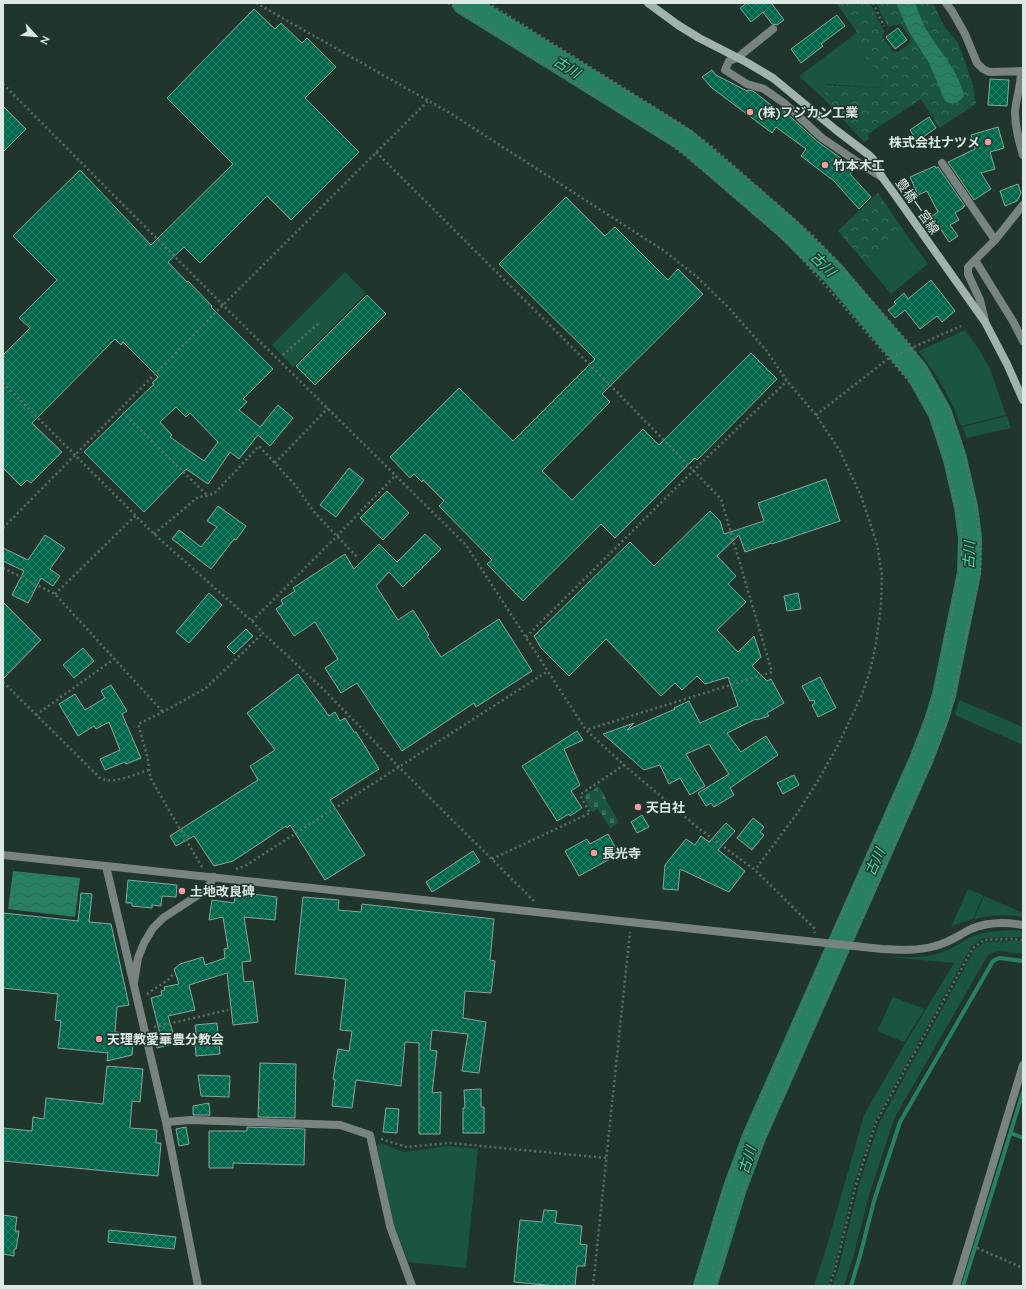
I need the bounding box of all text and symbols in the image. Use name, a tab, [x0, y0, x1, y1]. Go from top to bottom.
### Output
north arrow	[16, 16, 56, 56]
text: N	[37, 34, 53, 47]
water label: 古川	[550, 52, 585, 83]
place label: (株)フジカン工業	[758, 104, 858, 120]
marker: (株)フジカン工業	[745, 107, 755, 117]
place label: 株式会社ナツメ	[889, 134, 980, 150]
marker: 株式会社ナツメ	[983, 137, 993, 147]
place label: 竹本木工	[833, 157, 885, 173]
marker: 竹本木工	[820, 160, 830, 170]
street label: 豊橋一宮線	[893, 175, 943, 237]
water label: 古川	[807, 248, 841, 282]
water label: 古川	[960, 539, 979, 569]
place label: 天白社	[646, 799, 685, 815]
marker: 天白社	[633, 802, 643, 812]
water label: 古川	[861, 844, 890, 878]
place label: 長光寺	[602, 845, 641, 861]
marker: 長光寺	[589, 848, 599, 858]
place label: 土地改良碑	[190, 883, 255, 899]
marker: 土地改良碑	[177, 886, 187, 896]
place label: 天理教愛華豊分教会	[107, 1031, 224, 1047]
marker: 天理教愛華豊分教会	[94, 1034, 104, 1044]
water label: 古川	[734, 1142, 761, 1176]

